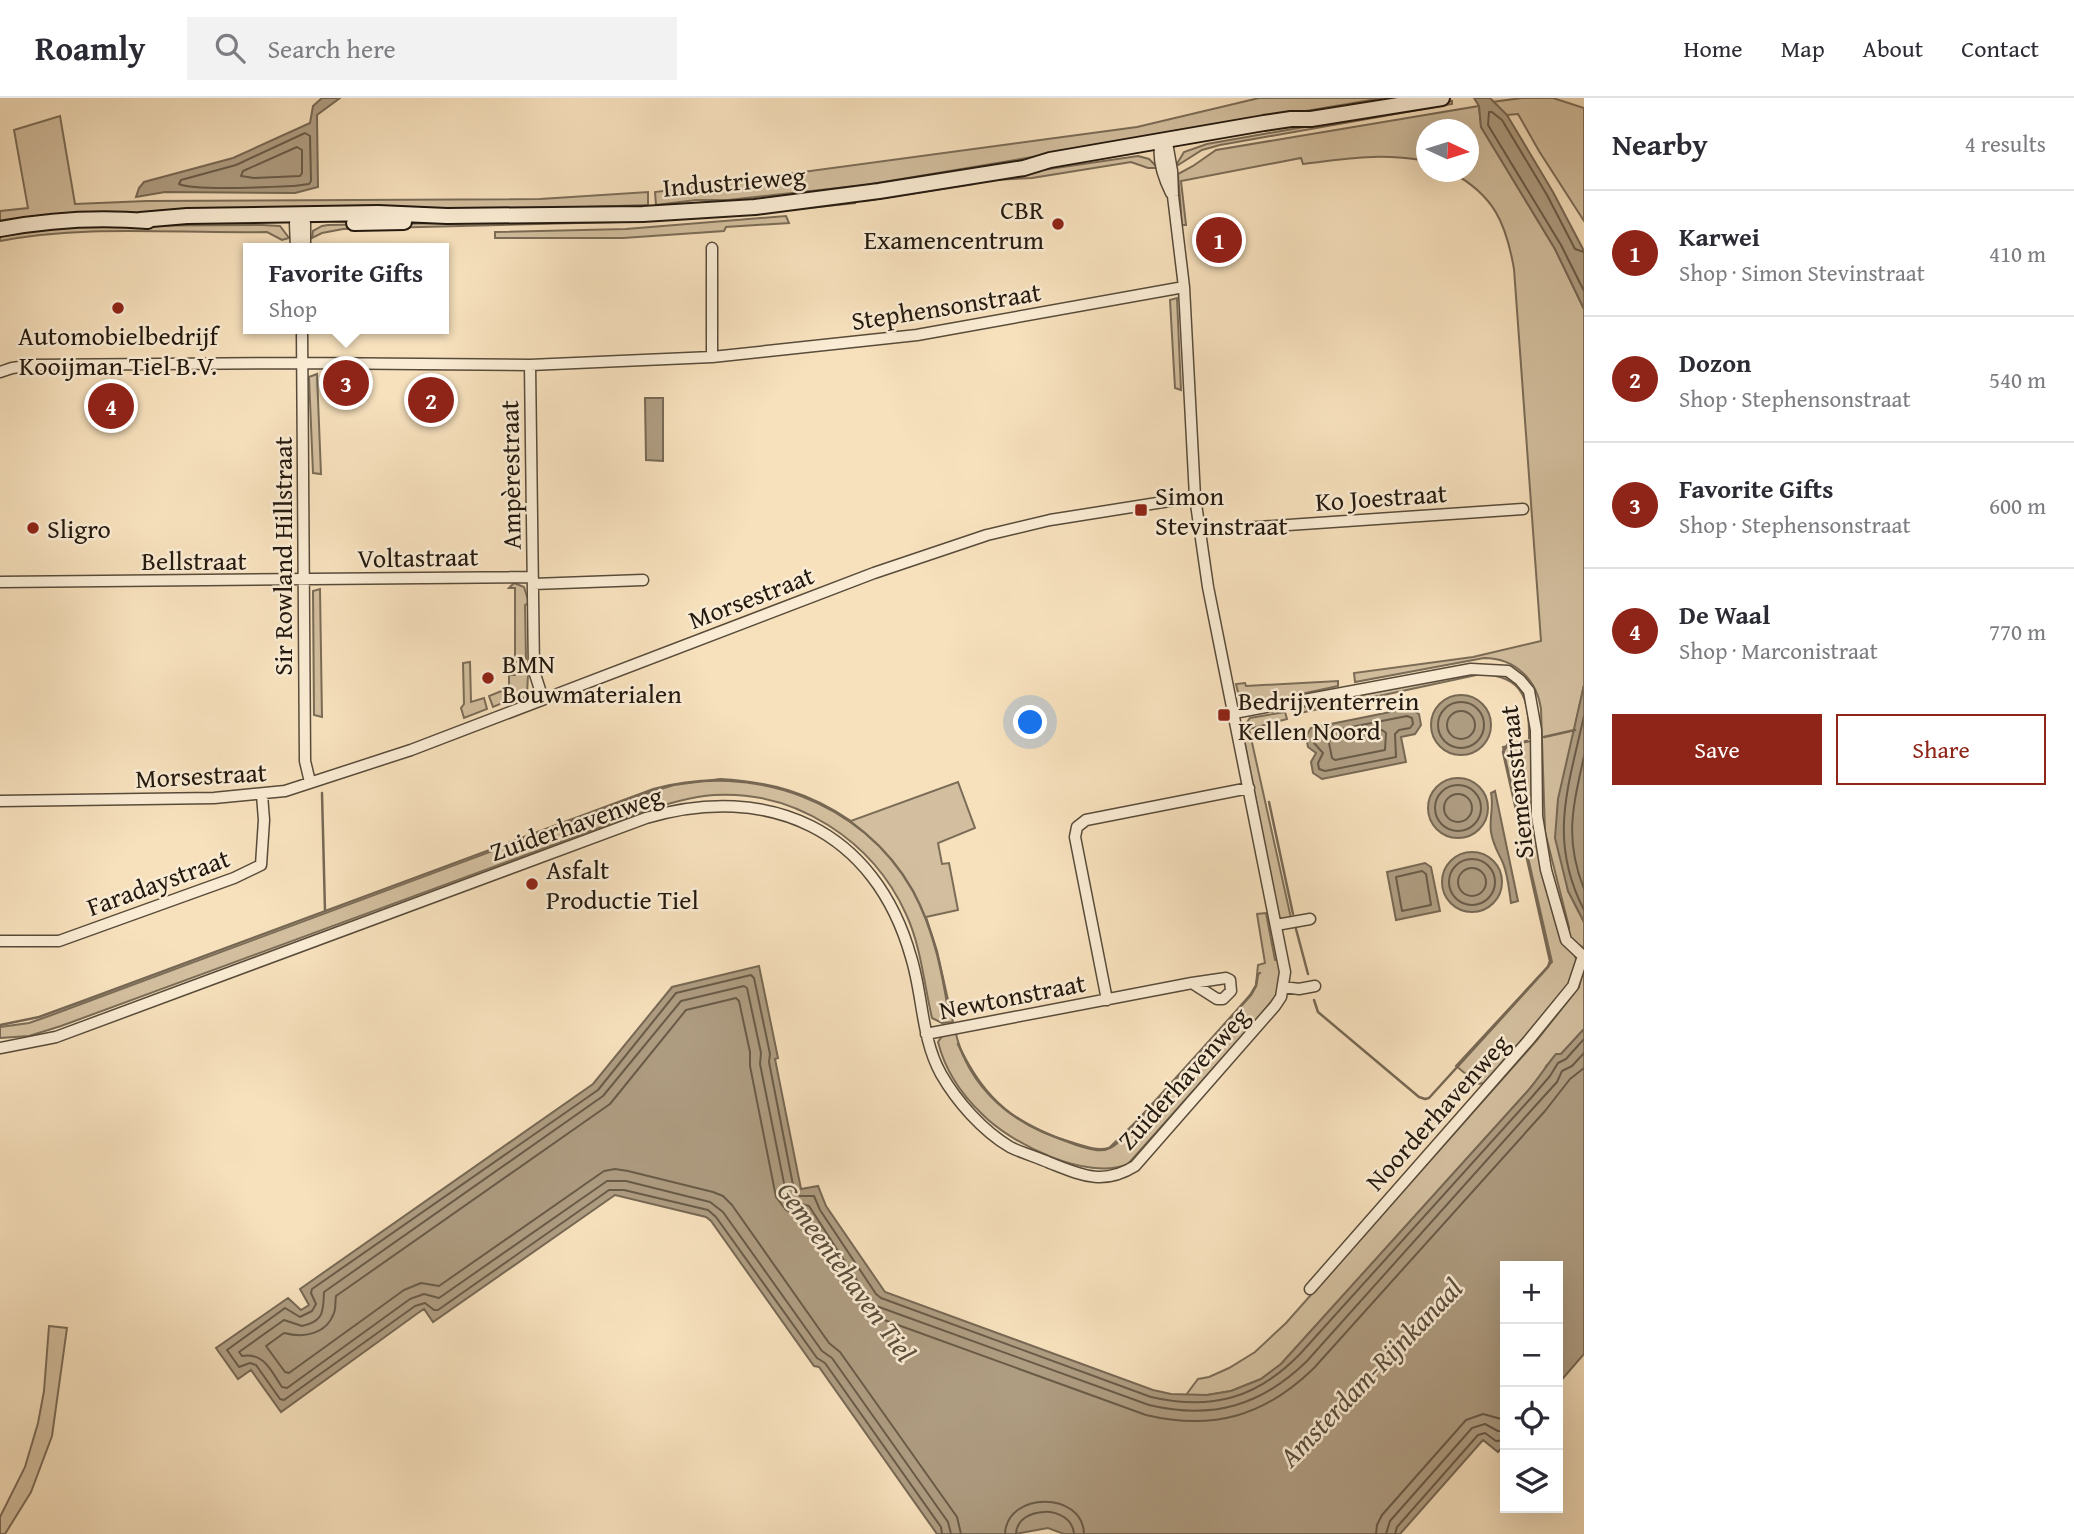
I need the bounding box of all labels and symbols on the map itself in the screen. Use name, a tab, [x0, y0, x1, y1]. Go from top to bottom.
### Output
north arrow	[1416, 119, 1479, 182]
street label: Industrieweg	[661, 155, 807, 207]
place label: CBR Examencentrum	[864, 190, 1044, 259]
pin: 1	[1196, 214, 1242, 266]
marker: CBR Examencentrum	[1050, 216, 1066, 232]
street label: Stephensonstraat	[848, 272, 1044, 340]
marker: Automobielbedrijf Kooijman Tiel B.V.	[110, 300, 126, 316]
place label: Automobielbedrijf Kooijman Tiel B.V.	[18, 316, 221, 385]
pin: 3	[323, 357, 369, 409]
pin: 2	[408, 374, 454, 426]
pin: 4	[88, 380, 134, 432]
street label: Ampèrestraat	[489, 400, 531, 550]
street label: Sir Rowland Hillstraat	[263, 436, 302, 676]
street label: Ko Joestraat	[1314, 473, 1448, 521]
place label: Simon Stevinstraat	[1155, 476, 1288, 545]
marker: Simon Stevinstraat	[1133, 502, 1149, 518]
place label: Sligro	[47, 509, 111, 548]
marker: Sligro	[25, 520, 41, 536]
street label: Voltastraat	[357, 536, 479, 578]
street label: Bellstraat	[141, 541, 247, 580]
street label: Morsestraat	[683, 555, 819, 639]
place label: BMN Bouwmaterialen	[502, 644, 682, 713]
marker: BMN Bouwmaterialen	[480, 670, 496, 686]
place label: Bedrijventerrein Kellen Noord	[1238, 681, 1420, 750]
street label: Siemensstraat	[1489, 703, 1543, 861]
your location	[1013, 705, 1047, 739]
marker: Bedrijventerrein Kellen Noord	[1216, 707, 1232, 723]
street label: Morsestraat	[134, 752, 268, 798]
street label: Zuiderhavenweg	[484, 775, 668, 871]
street label: Faradaystraat	[81, 838, 235, 926]
place label: Asfalt Productie Tiel	[546, 850, 699, 919]
marker: Asfalt Productie Tiel	[524, 876, 540, 892]
street label: Newtonstraat	[935, 963, 1089, 1029]
street label: Zuiderhavenweg	[1108, 998, 1258, 1158]
street label: Noorderhavenweg	[1356, 1025, 1518, 1199]
water label: Gemeentehaven Tiel	[768, 1172, 927, 1370]
water label: Amsterdam-Rijnkanaal	[1268, 1268, 1471, 1476]

